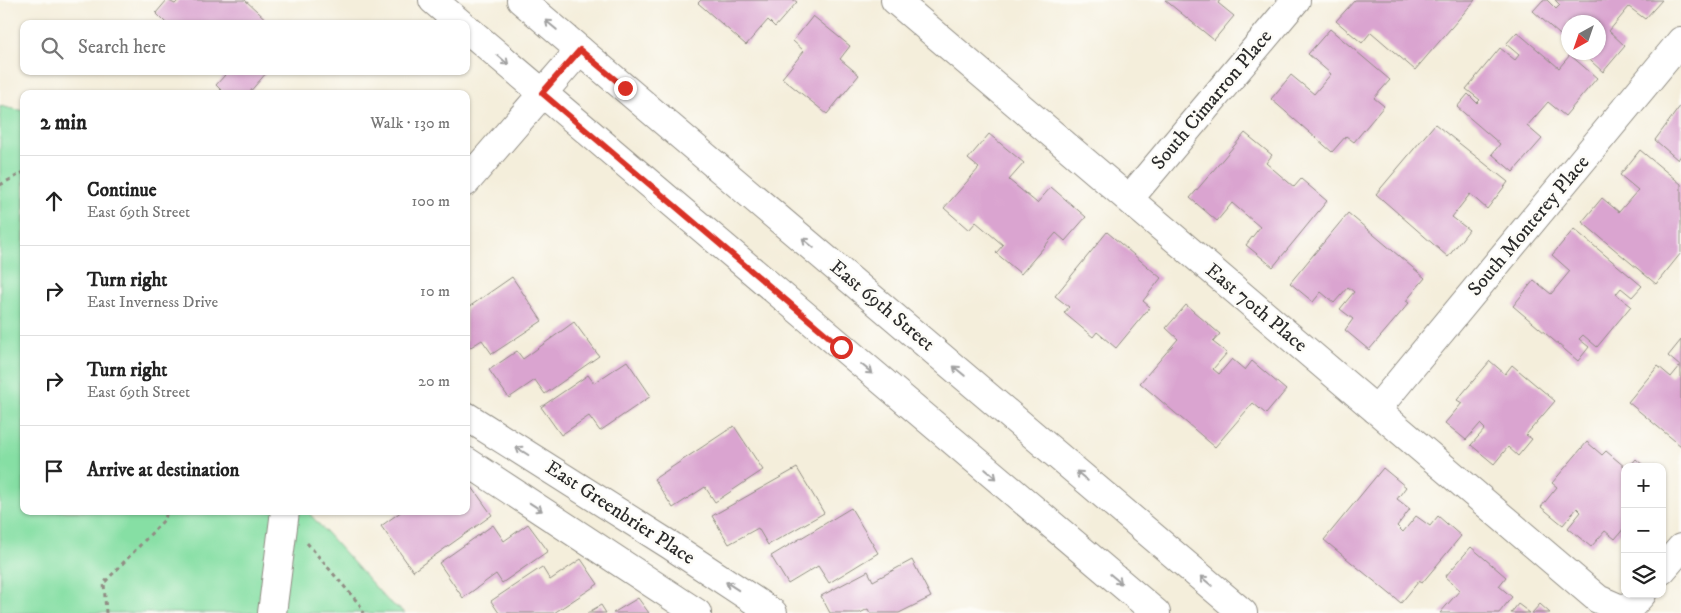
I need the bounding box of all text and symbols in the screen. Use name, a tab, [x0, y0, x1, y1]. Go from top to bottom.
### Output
north arrow	[1561, 15, 1606, 60]
one-way arrow	[544, 19, 557, 31]
search box	[20, 20, 470, 75]
street label: South Cimarron Place	[1146, 25, 1278, 175]
icon: search	[38, 34, 66, 62]
text: Search here	[78, 36, 166, 59]
one-way arrow	[497, 54, 510, 66]
route end	[614, 77, 637, 100]
text: 2 min	[40, 110, 87, 136]
text: Walk · 130 m	[370, 113, 450, 133]
street label: South Monterey Place	[1463, 150, 1595, 302]
text: Continue	[87, 179, 157, 202]
icon: ahead	[40, 187, 68, 215]
text: 100 m	[412, 191, 450, 211]
text: East 69th Street	[87, 202, 190, 222]
one-way arrow	[802, 238, 815, 249]
street label: East 69th Street	[825, 255, 939, 357]
street label: East 70th Place	[1200, 258, 1312, 358]
text: Turn right	[87, 269, 167, 292]
icon: right	[40, 277, 68, 305]
text: 10 m	[420, 281, 450, 301]
text: East Inverness Drive	[87, 292, 218, 312]
route start	[830, 336, 853, 359]
text: Turn right	[87, 359, 167, 382]
one-way arrow	[861, 363, 874, 375]
one-way arrow	[952, 365, 965, 377]
icon: right	[40, 367, 68, 395]
text: 20 m	[418, 371, 450, 391]
text: East 69th Street	[87, 382, 190, 402]
one-way arrow	[515, 445, 529, 455]
street label: East Greenbrier Place	[541, 455, 699, 571]
icon: arrive	[40, 457, 68, 485]
text: Arrive at destination	[87, 459, 239, 482]
map controls	[1621, 463, 1666, 598]
button: +	[1621, 463, 1666, 508]
one-way arrow	[985, 468, 998, 480]
one-way arrow	[1076, 471, 1089, 482]
one-way arrow	[529, 502, 543, 512]
button: −	[1621, 508, 1666, 553]
button: layers	[1621, 553, 1666, 598]
one-way arrow	[1109, 573, 1122, 584]
one-way arrow	[1200, 576, 1213, 587]
one-way arrow	[726, 580, 740, 590]

